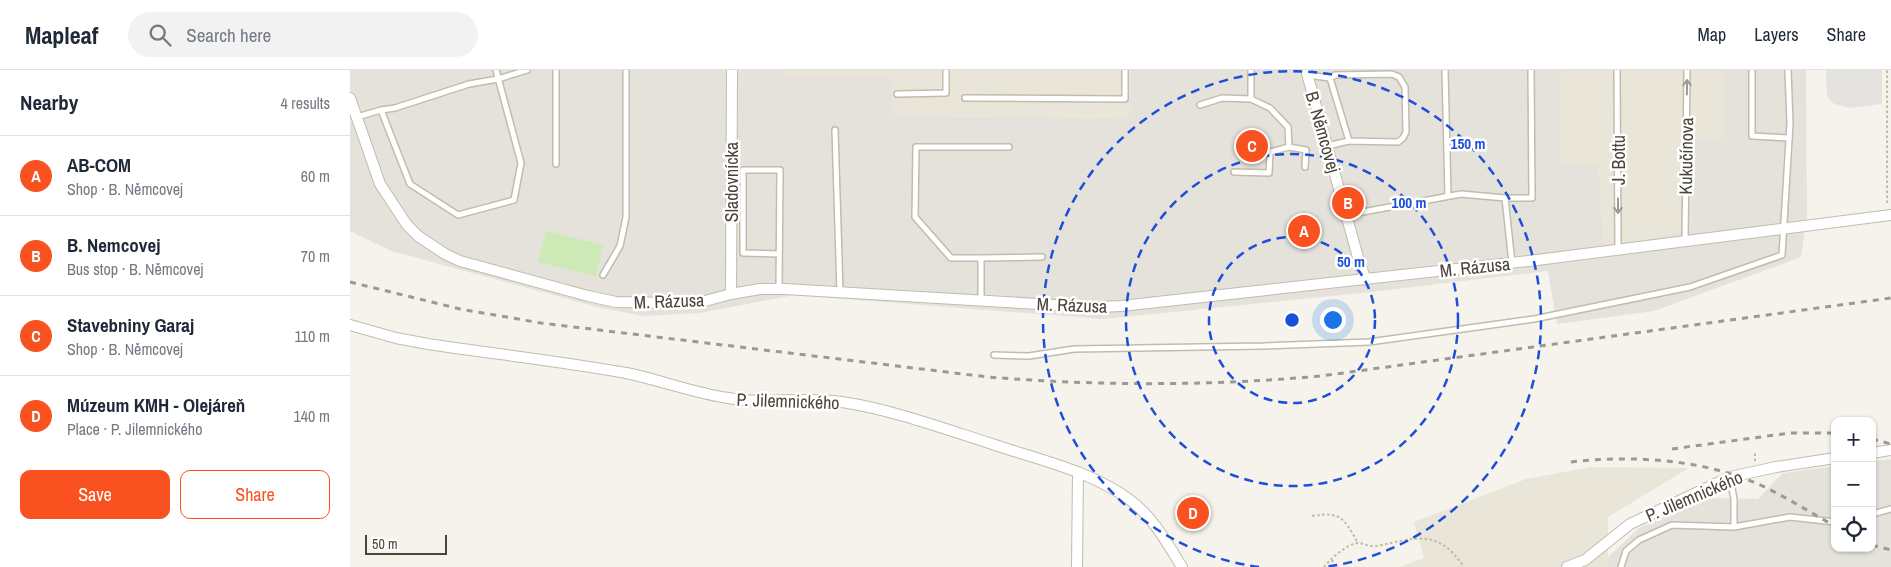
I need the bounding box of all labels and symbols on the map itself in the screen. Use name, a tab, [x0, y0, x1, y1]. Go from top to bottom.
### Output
one-way arrow	[1682, 80, 1692, 96]
street label: B. Němcovej	[1299, 88, 1347, 176]
street label: Kukučínova	[1673, 117, 1699, 195]
pin: C	[1236, 127, 1268, 165]
text: 150 m	[1451, 133, 1485, 154]
street label: J. Bottu	[1606, 135, 1631, 185]
street label: Sladovnícka	[719, 142, 744, 222]
pin: B	[1332, 184, 1364, 222]
text: 100 m	[1392, 192, 1426, 213]
one-way arrow	[1613, 198, 1623, 214]
pin: A	[1288, 212, 1320, 250]
text: 50 m	[1337, 251, 1365, 272]
street label: M. Rázusa	[1439, 251, 1511, 283]
street label: M. Rázusa	[633, 287, 705, 315]
street label: M. Rázusa	[1036, 291, 1108, 319]
your location	[1320, 307, 1346, 333]
centre of rings	[1283, 311, 1301, 329]
street label: P. Jilemnického	[736, 387, 840, 415]
street label: P. Jilemnického	[1642, 464, 1746, 528]
pin: D	[1177, 494, 1209, 532]
scale bar	[365, 532, 448, 555]

